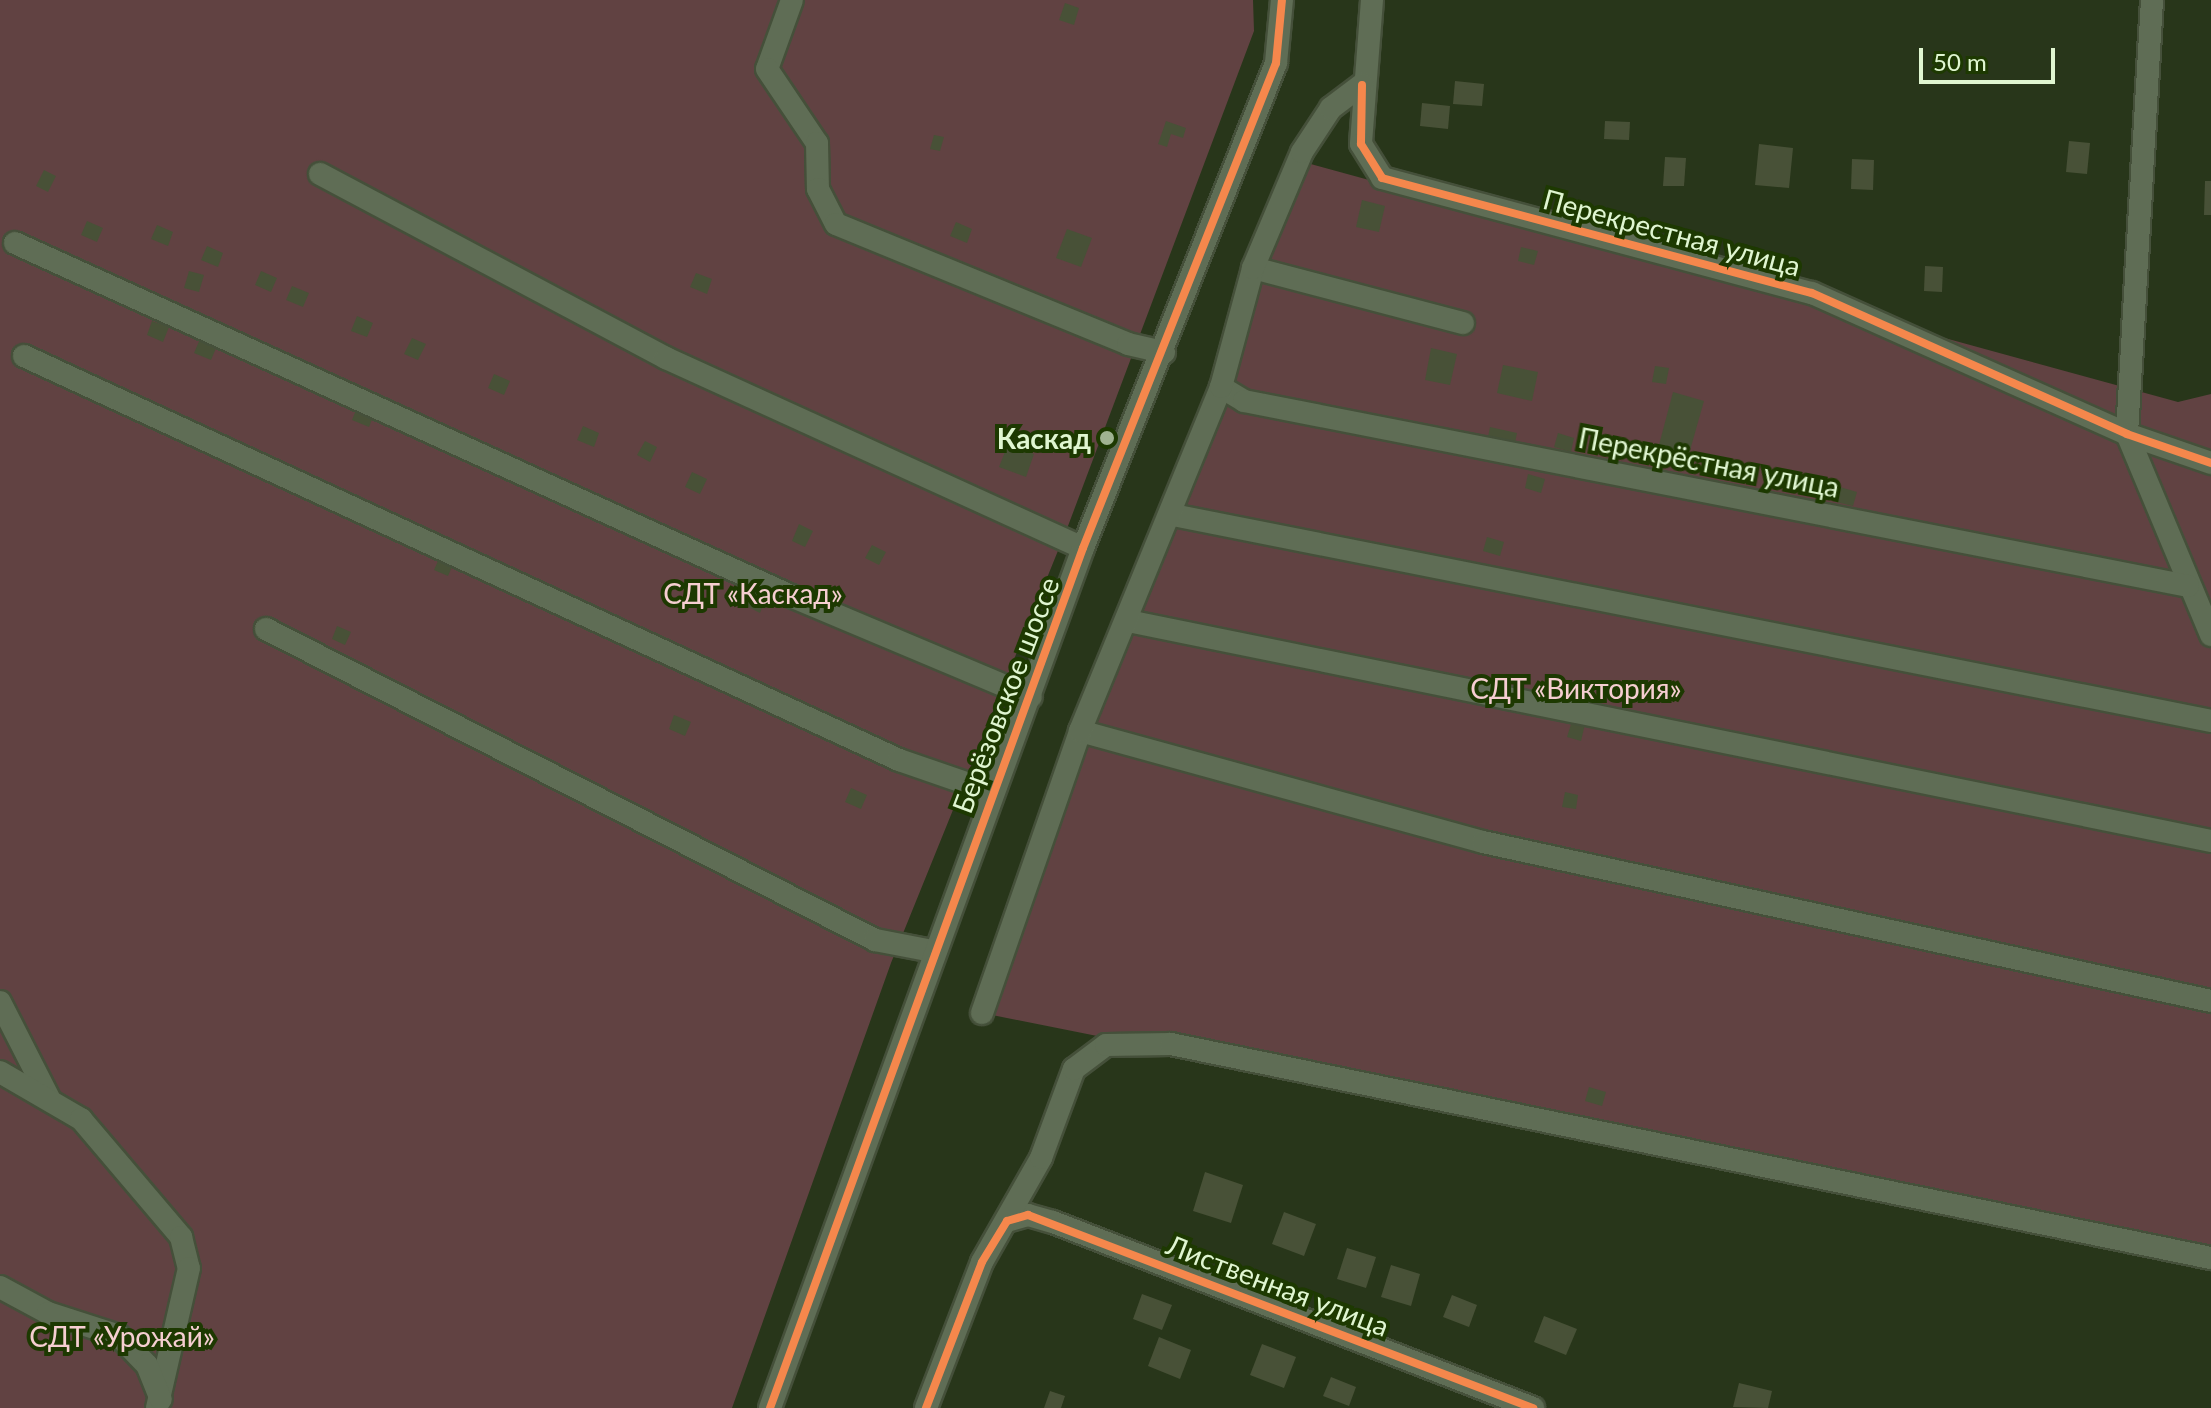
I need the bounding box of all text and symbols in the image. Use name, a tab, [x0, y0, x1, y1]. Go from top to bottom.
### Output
scale bar	[1923, 32, 2059, 82]
text: 50 m	[1933, 47, 1987, 76]
street label: Перекрестная улица	[1540, 181, 1804, 283]
street label: Перекрёстная улица	[1576, 420, 1842, 504]
place label: Каскад	[997, 421, 1091, 455]
marker: Каскад	[1098, 429, 1116, 447]
street label: Берёзовское шоссе	[945, 572, 1065, 818]
park label: СДТ «Каскад»	[663, 576, 843, 610]
park label: СДТ «Виктория»	[1470, 671, 1682, 705]
street label: Лиственная улица	[1162, 1227, 1394, 1343]
park label: СДТ «Урожай»	[29, 1319, 215, 1353]

